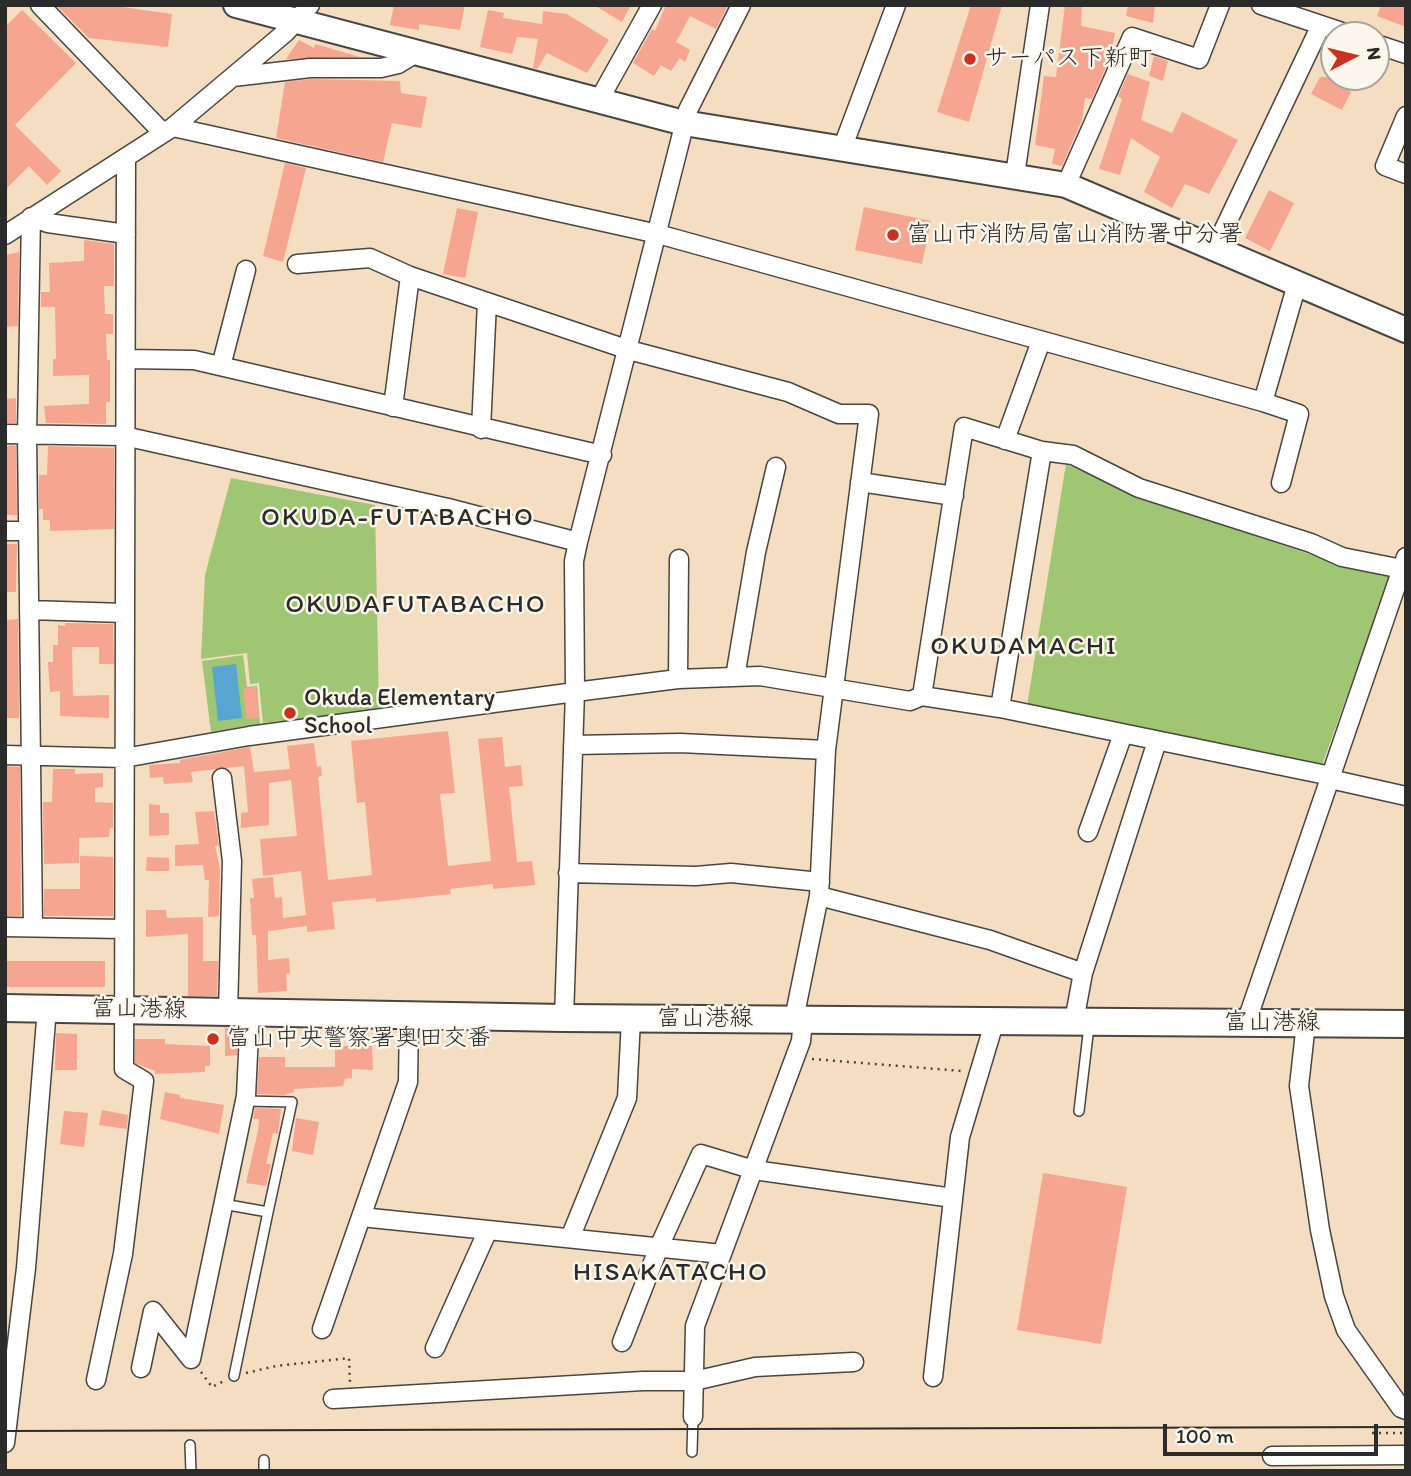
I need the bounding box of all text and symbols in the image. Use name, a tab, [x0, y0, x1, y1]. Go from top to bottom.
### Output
north arrow	[1320, 21, 1390, 91]
place label: サーパス下新町	[984, 45, 1152, 73]
text: N	[1362, 46, 1387, 61]
marker: サーパス下新町	[962, 51, 978, 67]
place label: 富山市消防局富山消防署中分署	[907, 221, 1243, 249]
marker: 富山市消防局富山消防署中分署	[885, 227, 901, 243]
district label: OKUDA-FUTABACHO	[263, 502, 533, 534]
district label: OKUDAFUTABACHO	[287, 589, 545, 621]
district label: OKUDAMACHI	[933, 631, 1115, 663]
place label: Okuda Elementary School	[304, 685, 495, 741]
marker: Okuda Elementary School	[282, 705, 298, 721]
street label: 富山港線	[91, 995, 187, 1025]
street label: 富山港線	[657, 1005, 753, 1033]
street label: 富山港線	[1224, 1009, 1320, 1037]
place label: 富山中央警察署奥田交番	[227, 1025, 491, 1053]
marker: 富山中央警察署奥田交番	[205, 1031, 221, 1047]
district label: HISAKATACHO	[574, 1257, 768, 1289]
scale bar	[1166, 1410, 1381, 1454]
text: 100 m	[1176, 1423, 1234, 1448]

